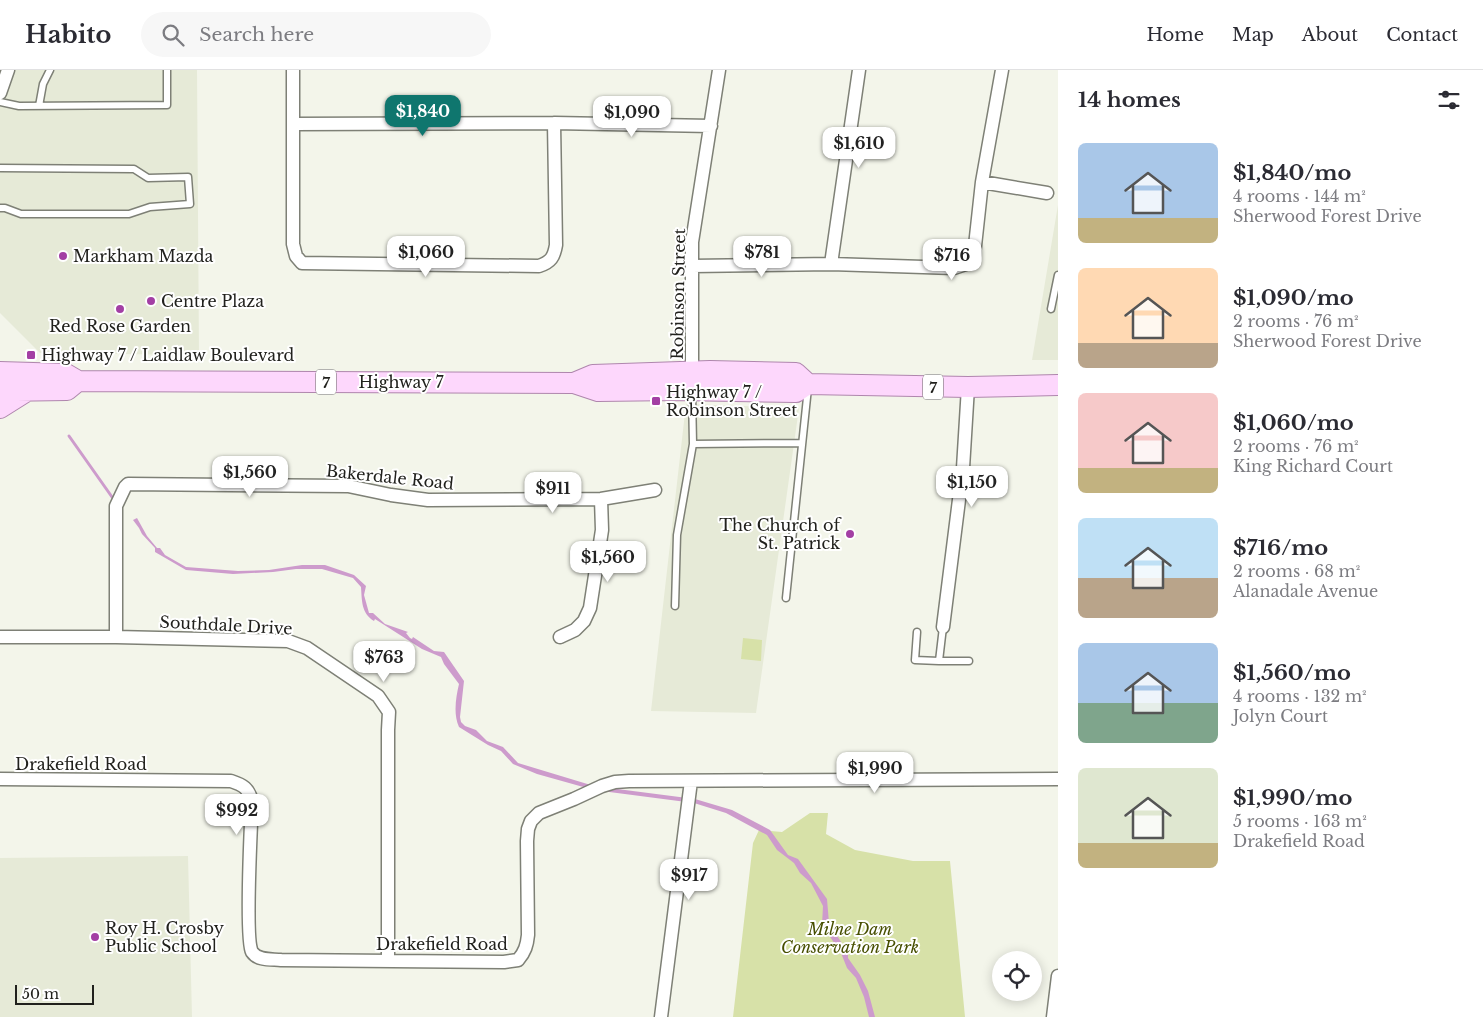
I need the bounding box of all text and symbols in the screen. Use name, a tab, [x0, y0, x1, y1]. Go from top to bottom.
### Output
search box	[141, 12, 491, 57]
text: Habito	[25, 20, 111, 49]
icon: search	[159, 21, 187, 49]
text: Search here	[199, 23, 314, 46]
text: Home	[1146, 24, 1204, 46]
text: Map	[1232, 24, 1274, 46]
text: About	[1302, 24, 1358, 46]
text: Contact	[1386, 24, 1458, 46]
icon: filters	[1435, 86, 1463, 114]
text: 14 homes	[1078, 87, 1181, 113]
pin: $1,840	[382, 94, 464, 137]
pin: $1,090	[591, 96, 673, 138]
text: $1,840	[396, 101, 450, 121]
text: $1,090	[604, 102, 660, 122]
pin: $1,610	[818, 126, 900, 169]
text: $1,610	[833, 133, 885, 153]
text: $1,840/mo	[1233, 160, 1351, 186]
icon: home	[1118, 163, 1178, 223]
text: 4 rooms · 144 m²	[1233, 186, 1366, 206]
text: Sherwood Forest Drive	[1233, 206, 1422, 226]
street label: Robinson Street	[667, 228, 689, 360]
pin: $1,060	[385, 236, 467, 278]
pin: $781	[732, 236, 792, 278]
pin: $716	[922, 238, 982, 281]
text: $1,060	[398, 242, 454, 262]
text: $781	[744, 242, 780, 262]
text: $716	[934, 245, 970, 265]
place label: Markham Mazda	[73, 246, 213, 266]
marker: Markham Mazda	[57, 250, 69, 262]
text: $1,090/mo	[1233, 285, 1354, 311]
icon: home	[1118, 288, 1178, 348]
place label: Centre Plaza	[161, 291, 264, 311]
marker: Centre Plaza	[145, 295, 157, 307]
marker: Red Rose Garden	[114, 303, 126, 315]
text: 2 rooms · 76 m²	[1233, 311, 1359, 331]
place label: Red Rose Garden	[49, 316, 191, 336]
text: Sherwood Forest Drive	[1233, 331, 1422, 351]
place label: Highway 7 / Laidlaw Boulevard	[41, 345, 295, 365]
marker: Highway 7 / Laidlaw Boulevard	[25, 349, 37, 361]
road number: 7	[316, 370, 336, 394]
street label: Highway 7	[359, 372, 444, 392]
road number: 7	[923, 374, 943, 400]
place label: Highway 7 / Robinson Street	[666, 382, 797, 420]
marker: Highway 7 / Robinson Street	[650, 395, 662, 407]
text: $1,060/mo	[1233, 410, 1354, 436]
icon: home	[1118, 413, 1178, 473]
text: 2 rooms · 76 m²	[1233, 436, 1359, 456]
pin: $1,560	[209, 456, 291, 498]
text: King Richard Court	[1233, 456, 1393, 476]
street label: Bakerdale Road	[325, 460, 455, 494]
text: $1,560	[223, 462, 277, 482]
pin: $1,150	[931, 466, 1013, 508]
pin: $911	[523, 472, 583, 514]
text: $1,150	[947, 472, 997, 492]
text: $911	[535, 478, 571, 498]
place label: The Church of St. Patrick	[719, 515, 842, 553]
marker: The Church of St. Patrick	[844, 528, 856, 540]
text: $716/mo	[1233, 535, 1328, 561]
icon: home	[1118, 538, 1178, 598]
pin: $1,560	[567, 540, 649, 583]
text: $1,560	[581, 547, 635, 567]
text: 2 rooms · 68 m²	[1233, 561, 1360, 581]
text: Alanadale Avenue	[1233, 581, 1378, 601]
street label: Southdale Drive	[159, 612, 293, 638]
pin: $763	[354, 640, 414, 683]
text: $763	[364, 647, 404, 667]
text: $1,560/mo	[1233, 660, 1351, 686]
icon: home	[1118, 663, 1178, 723]
text: 4 rooms · 132 m²	[1233, 686, 1367, 706]
text: Jolyn Court	[1233, 706, 1328, 726]
pin: $1,990	[834, 752, 916, 794]
street label: Drakefield Road	[15, 754, 147, 774]
text: $1,990	[847, 758, 903, 778]
text: $1,990/mo	[1233, 785, 1352, 811]
icon: home	[1118, 788, 1178, 848]
pin: $992	[207, 794, 267, 836]
text: $992	[216, 800, 258, 820]
text: 5 rooms · 163 m²	[1233, 811, 1367, 831]
text: Drakefield Road	[1233, 831, 1365, 851]
pin: $917	[659, 858, 719, 901]
text: $917	[671, 865, 707, 885]
place label: Roy H. Crosby Public School	[105, 918, 225, 956]
park label: Milne Dam Conservation Park	[781, 919, 919, 957]
marker: Roy H. Crosby Public School	[89, 931, 101, 943]
street label: Drakefield Road	[376, 934, 508, 954]
map controls	[992, 951, 1042, 1001]
button: locate	[992, 951, 1042, 1001]
scale bar	[15, 982, 94, 1005]
text: 50 m	[22, 985, 59, 1003]

